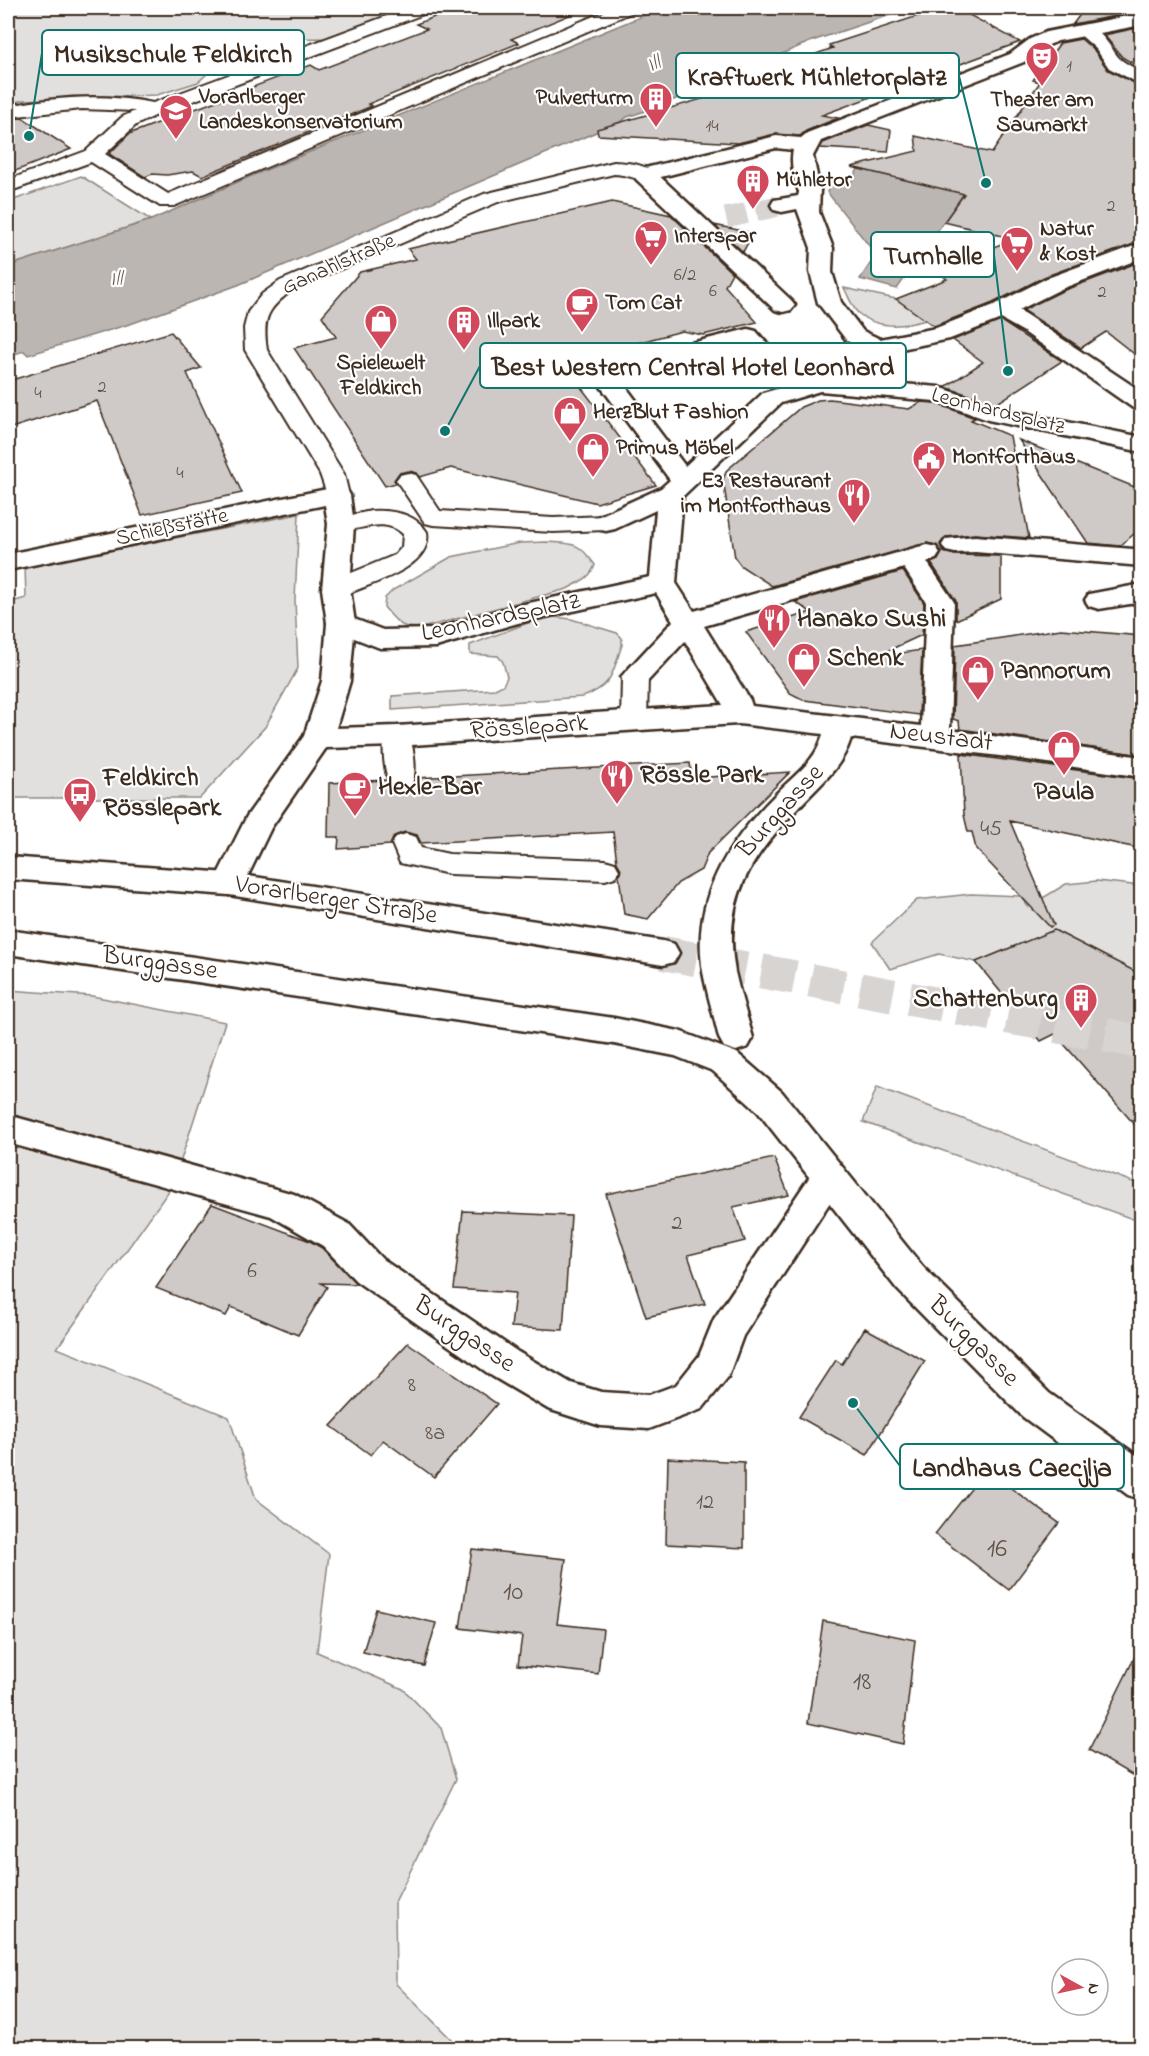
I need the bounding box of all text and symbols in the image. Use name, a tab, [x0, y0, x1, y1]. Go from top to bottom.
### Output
callout: Musikschule Feldkirch	[42, 30, 304, 75]
text: Musikschule Feldkirch	[54, 36, 292, 75]
theatre icon: Theater am Saumarkt	[1024, 40, 1060, 87]
water label: Ill	[642, 47, 668, 82]
callout: Kraftwerk Mühletorplatz	[676, 53, 959, 98]
house number: 1	[1066, 54, 1072, 80]
text: Kraftwerk Mühletorplatz	[687, 59, 947, 98]
building icon: Pulverturm	[638, 81, 674, 128]
place label: Vorarlberger Landeskonservatorium	[198, 82, 403, 139]
place label: Pulverturm	[536, 83, 633, 115]
place label: Theater am Saumarkt	[990, 85, 1094, 142]
school or university icon: Vorarlberger Landeskonservatorium	[158, 93, 194, 140]
house number: 14	[705, 114, 719, 140]
building icon: Mühletor	[735, 163, 771, 210]
place label: Mühletor	[776, 165, 853, 197]
house number: 2	[1107, 194, 1116, 220]
place label: Natur & Kost	[1039, 214, 1097, 271]
supermarket icon: Interspar	[633, 219, 669, 266]
place label: Interspar	[674, 221, 757, 253]
supermarket icon: Natur & Kost	[999, 225, 1035, 272]
street label: Ganahlstraße	[277, 226, 401, 304]
callout: Turnhalle	[871, 232, 994, 277]
text: Turnhalle	[883, 238, 984, 277]
house number: 6/2	[674, 263, 696, 289]
water label: Ill	[110, 264, 125, 296]
house number: 6	[709, 279, 717, 305]
house number: 2	[1098, 280, 1107, 306]
cafe icon: Tom Cat	[564, 286, 600, 333]
place label: Tom Cat	[605, 288, 683, 320]
shop icon: Spielewelt Feldkirch	[363, 303, 399, 350]
building icon: Illpark	[446, 304, 482, 351]
place label: Illpark	[487, 306, 541, 338]
callout: Best Western Central Hotel Leonhard	[480, 343, 906, 388]
place label: Spielewelt Feldkirch	[337, 348, 426, 405]
text: Best Western Central Hotel Leonhard	[490, 349, 895, 388]
house number: 2	[98, 375, 107, 401]
street label: Leonhardsplatz	[928, 380, 1069, 444]
house number: 4	[34, 381, 42, 407]
shop icon: HerzBlut Fashion	[552, 395, 588, 442]
place label: HerzBlut Fashion	[593, 397, 748, 429]
shop icon: Primus Möbel	[575, 431, 611, 478]
place label: Primus Möbel	[616, 433, 734, 465]
public building icon: Montforthaus	[911, 440, 947, 487]
place label: Montforthaus	[952, 442, 1076, 474]
house number: 4	[176, 461, 184, 487]
place label: E3 Restaurant im Montforthaus	[681, 466, 832, 523]
restaurant icon: E3 Restaurant im Montforthaus	[836, 477, 872, 524]
street label: Schießstätte	[113, 500, 231, 556]
street label: Leonhardsplatz	[418, 583, 584, 653]
place label: Hanako Sushi	[797, 601, 946, 639]
restaurant icon: Hanako Sushi	[756, 602, 792, 649]
place label: Schenk	[827, 640, 904, 678]
shop icon: Schenk	[786, 641, 822, 688]
place label: Pannorum	[1001, 653, 1111, 691]
shop icon: Pannorum	[960, 654, 996, 701]
street label: Rösslepark	[469, 705, 590, 751]
street label: Neustadt	[887, 713, 995, 763]
shop icon: Paula	[1046, 729, 1082, 776]
street label: Burggasse	[727, 756, 834, 869]
place label: Rössle Park	[640, 757, 764, 795]
restaurant icon: Rössle Park	[599, 758, 635, 805]
place label: Feldkirch Rösslepark	[101, 760, 222, 828]
place label: Hexle-Bar	[378, 769, 483, 807]
cafe icon: Hexle-Bar	[337, 770, 373, 817]
place label: Paula	[1034, 774, 1094, 812]
bus stop icon: Feldkirch Rösslepark	[62, 776, 98, 823]
house number: 45	[980, 814, 1002, 846]
street label: Vorarlberger Straße	[231, 866, 440, 936]
street label: Burggasse	[99, 937, 220, 991]
place label: Schattenburg	[913, 981, 1058, 1020]
building icon: Schattenburg	[1063, 982, 1099, 1029]
house number: 2	[672, 1208, 683, 1240]
house number: 6	[247, 1256, 257, 1288]
street label: Burggasse	[404, 1286, 523, 1383]
street label: Burggasse	[918, 1287, 1028, 1397]
house number: 8	[408, 1370, 416, 1402]
house number: 8a	[425, 1418, 445, 1450]
callout: Landhaus Caecjlja	[900, 1444, 1124, 1489]
text: Landhaus Caecjlja	[912, 1450, 1112, 1489]
house number: 12	[696, 1487, 714, 1519]
house number: 16	[987, 1530, 1007, 1569]
house number: 10	[503, 1573, 523, 1612]
house number: 18	[853, 1663, 871, 1702]
north arrow	[1050, 1957, 1110, 2017]
text: N	[1080, 1982, 1106, 1996]

